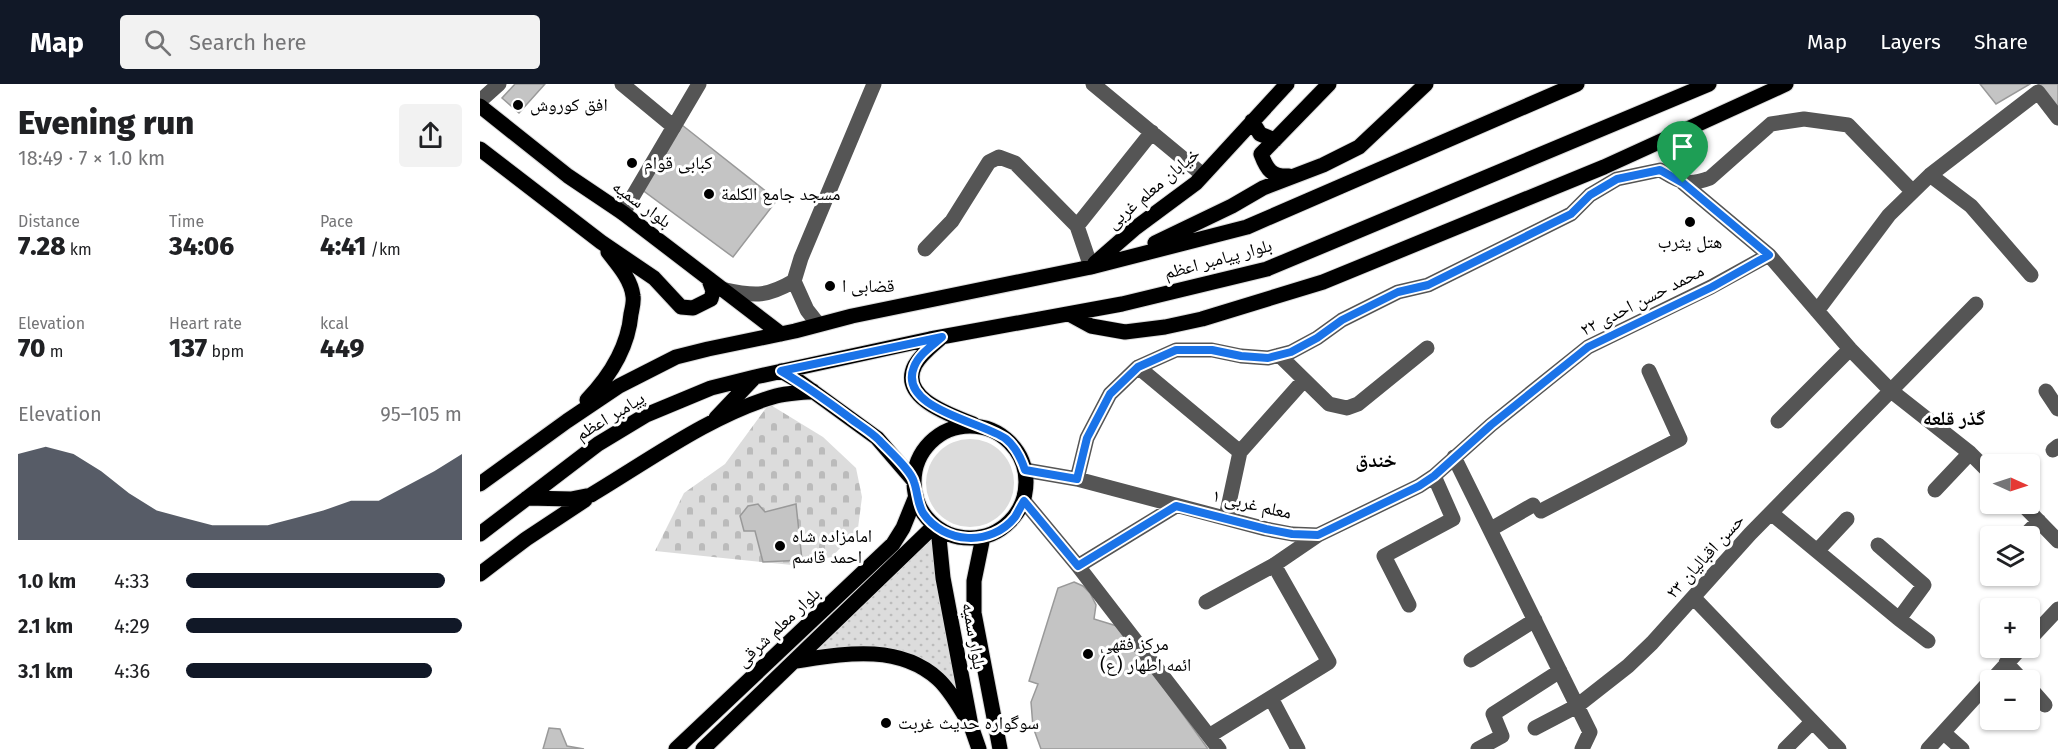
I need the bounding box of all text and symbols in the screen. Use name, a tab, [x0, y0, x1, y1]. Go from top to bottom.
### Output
search box	[120, 15, 540, 69]
text: Map	[30, 26, 84, 59]
icon: search	[141, 26, 174, 59]
text: Search here	[189, 29, 307, 56]
text: Map	[1807, 29, 1847, 55]
text: Layers	[1880, 29, 1941, 55]
text: Share	[1974, 29, 2028, 55]
place label: افق کوروش	[530, 94, 608, 116]
marker: افق کوروش	[511, 98, 525, 112]
text: Evening run	[18, 103, 194, 143]
button: share	[399, 104, 462, 167]
pin	[1657, 121, 1708, 183]
icon: arrive	[1666, 130, 1699, 163]
street label: خیابان معلم غربی	[1102, 143, 1205, 234]
text: 18:49 · 7 × 1.0 km	[18, 146, 165, 170]
place label: کبابی قوام	[644, 152, 713, 175]
marker: کبابی قوام	[625, 156, 639, 170]
street label: بلوار سمیه	[608, 175, 676, 233]
place label: مسجد جامع الکلمة	[721, 183, 840, 206]
marker: مسجد جامع الکلمة	[702, 187, 716, 201]
text: Distance	[18, 212, 80, 231]
text: Time	[169, 212, 204, 231]
text: Pace	[320, 212, 353, 231]
marker: هتل یثرب	[1683, 215, 1697, 229]
text: 7.28	[18, 231, 66, 262]
text: 34:06	[169, 231, 234, 262]
text: 4:41	[320, 231, 366, 262]
place label: هتل یثرب	[1658, 231, 1722, 253]
street label: بلوار پیامبر اعظم	[1162, 234, 1275, 285]
text: km	[66, 240, 92, 259]
text: /km	[366, 240, 401, 259]
street label: ۲۲ محمد حسن احدی	[1576, 259, 1708, 341]
place label: قضابی ا	[842, 275, 895, 297]
marker: قضابی ا	[823, 279, 837, 293]
text: Elevation	[18, 314, 85, 333]
text: Heart rate	[169, 314, 242, 333]
text: kcal	[320, 314, 349, 333]
text: 70	[18, 333, 46, 364]
text: 137	[169, 333, 207, 364]
text: 449	[320, 333, 364, 364]
text: m	[46, 342, 64, 361]
text: bpm	[207, 342, 244, 361]
street label: پیامبر اعظم	[571, 387, 649, 446]
text: Elevation	[18, 402, 102, 426]
text: 95–105 m	[380, 402, 462, 426]
district label: گذر قلعه	[1923, 406, 1985, 430]
district label: خندق	[1355, 448, 1397, 472]
north arrow	[1980, 454, 2040, 514]
map controls	[1980, 454, 2040, 730]
street label: معلم غربی ۱	[1210, 484, 1294, 525]
street label: ۲۳ حسن اقبالیان	[1661, 509, 1749, 603]
place label: امامزاده شاه احمد قاسم	[792, 525, 872, 569]
button: layers	[1980, 526, 2040, 586]
marker: امامزاده شاه احمد قاسم	[773, 539, 787, 553]
text: 1.0 km	[18, 569, 76, 593]
text: 4:33	[114, 569, 150, 593]
street label: بلوار معلم شرقی	[731, 582, 825, 672]
button: +	[1980, 598, 2040, 658]
street label: بلوار سمیه	[957, 601, 991, 671]
text: 2.1 km	[18, 614, 73, 638]
text: 4:29	[114, 614, 150, 638]
place label: مرکز فقهی ائمه اطهار (ع)	[1100, 633, 1191, 676]
marker: مرکز فقهی ائمه اطهار (ع)	[1081, 647, 1095, 661]
text: 3.1 km	[18, 659, 73, 683]
text: 4:36	[114, 659, 150, 683]
button: −	[1980, 670, 2040, 730]
place label: سوگواره حدیث غربت	[898, 712, 1039, 734]
marker: سوگواره حدیث غربت	[879, 716, 893, 730]

